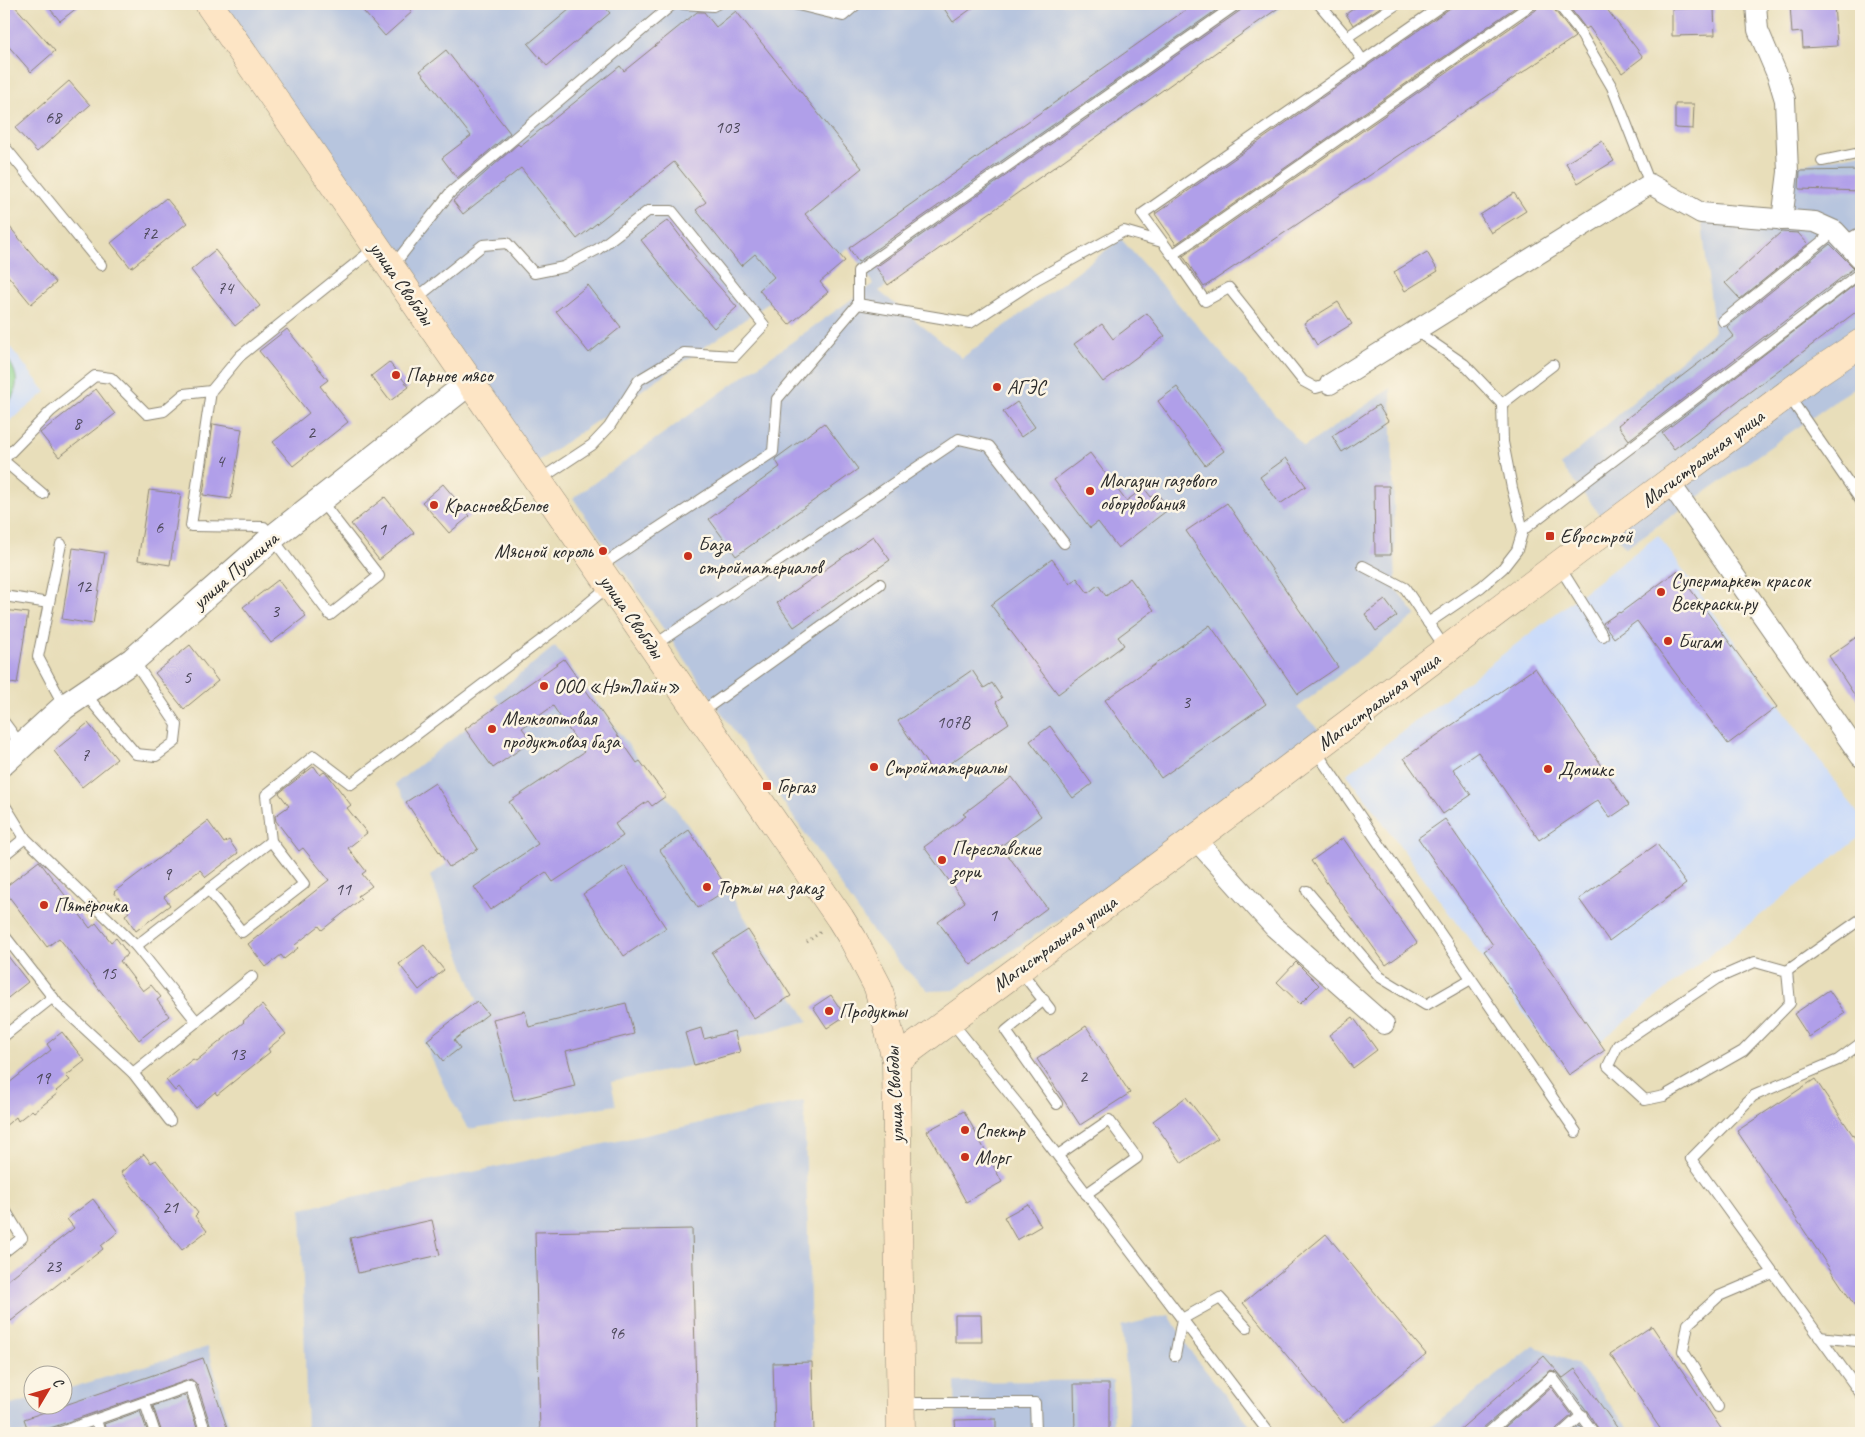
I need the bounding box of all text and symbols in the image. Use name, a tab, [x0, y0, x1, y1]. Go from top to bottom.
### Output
house number: 68	[45, 106, 63, 128]
house number: 103	[715, 116, 741, 138]
house number: 72	[141, 222, 159, 244]
street label: улица Свободы	[363, 236, 440, 331]
house number: 74	[217, 277, 235, 299]
place label: Парное мясо	[406, 363, 495, 388]
marker: Парное мясо	[390, 369, 402, 381]
place label: АГЭС	[1007, 375, 1048, 400]
marker: АГЭС	[991, 381, 1003, 393]
street label: Магистральная улица	[1636, 403, 1770, 513]
house number: 8	[73, 412, 83, 434]
house number: 2	[307, 421, 317, 443]
house number: 4	[216, 450, 226, 472]
place label: Магазин газового оборудования	[1100, 468, 1217, 516]
marker: Магазин газового оборудования	[1084, 485, 1096, 497]
place label: Красное&Белое	[444, 493, 549, 518]
marker: Красное&Белое	[428, 499, 440, 511]
house number: 6	[155, 516, 164, 538]
house number: 1	[378, 518, 387, 540]
place label: Еврострой	[1560, 524, 1634, 549]
street label: улица Пушкина	[187, 525, 285, 615]
marker: Еврострой	[1544, 530, 1556, 542]
place label: База стройматериалов	[698, 532, 825, 580]
place label: Мясной король	[494, 539, 594, 564]
marker: Мясной король	[597, 545, 609, 557]
marker: База стройматериалов	[682, 550, 694, 562]
place label: Супермаркет красок Всекраски.ру	[1671, 568, 1812, 616]
street label: улица Свободы	[593, 569, 670, 664]
house number: 12	[75, 575, 93, 597]
marker: Супермаркет красок Всекраски.ру	[1655, 586, 1667, 598]
house number: 3	[271, 600, 281, 622]
place label: Бигам	[1678, 629, 1722, 654]
marker: Бигам	[1662, 635, 1674, 647]
street label: Магистральная улица	[1312, 646, 1446, 756]
house number: 5	[183, 666, 192, 688]
place label: ООО «НэтЛайн»	[554, 674, 680, 699]
marker: ООО «НэтЛайн»	[538, 680, 550, 692]
house number: 3	[1182, 691, 1192, 713]
place label: Мелкооптовая продуктовая база	[502, 706, 621, 754]
house number: 107В	[936, 711, 972, 733]
marker: Мелкооптовая продуктовая база	[486, 723, 498, 735]
house number: 7	[81, 744, 90, 766]
place label: Стройматериалы	[884, 755, 1008, 780]
place label: Домикс	[1558, 757, 1614, 782]
marker: Стройматериалы	[868, 761, 880, 773]
marker: Домикс	[1542, 763, 1554, 775]
place label: Горгаз	[777, 774, 816, 799]
marker: Горгаз	[761, 780, 773, 792]
place label: Переславские зори	[949, 836, 1042, 885]
marker: Переславские зори	[936, 854, 948, 866]
house number: 9	[163, 863, 173, 885]
place label: Торты на заказ	[717, 875, 825, 901]
house number: 11	[335, 878, 352, 900]
marker: Торты на заказ	[701, 881, 713, 893]
street label: Магистральная улица	[987, 889, 1123, 997]
place label: Пятёрочка	[54, 893, 129, 918]
marker: Пятёрочка	[38, 899, 50, 911]
house number: 1	[989, 904, 998, 926]
house number: 15	[100, 962, 117, 984]
place label: Продукты	[839, 999, 908, 1024]
marker: Продукты	[823, 1005, 835, 1017]
house number: 13	[229, 1043, 247, 1065]
street label: улица Свободы	[879, 1045, 910, 1145]
house number: 2	[1079, 1065, 1089, 1087]
house number: 19	[34, 1067, 52, 1089]
place label: Спектр	[975, 1118, 1026, 1143]
marker: Спектр	[959, 1124, 971, 1136]
place label: Морг	[975, 1145, 1013, 1170]
marker: Морг	[959, 1151, 971, 1163]
house number: 21	[162, 1196, 179, 1218]
house number: 23	[45, 1255, 63, 1277]
house number: 96	[608, 1322, 625, 1344]
north arrow	[22, 1364, 72, 1414]
text: С	[49, 1374, 68, 1392]

